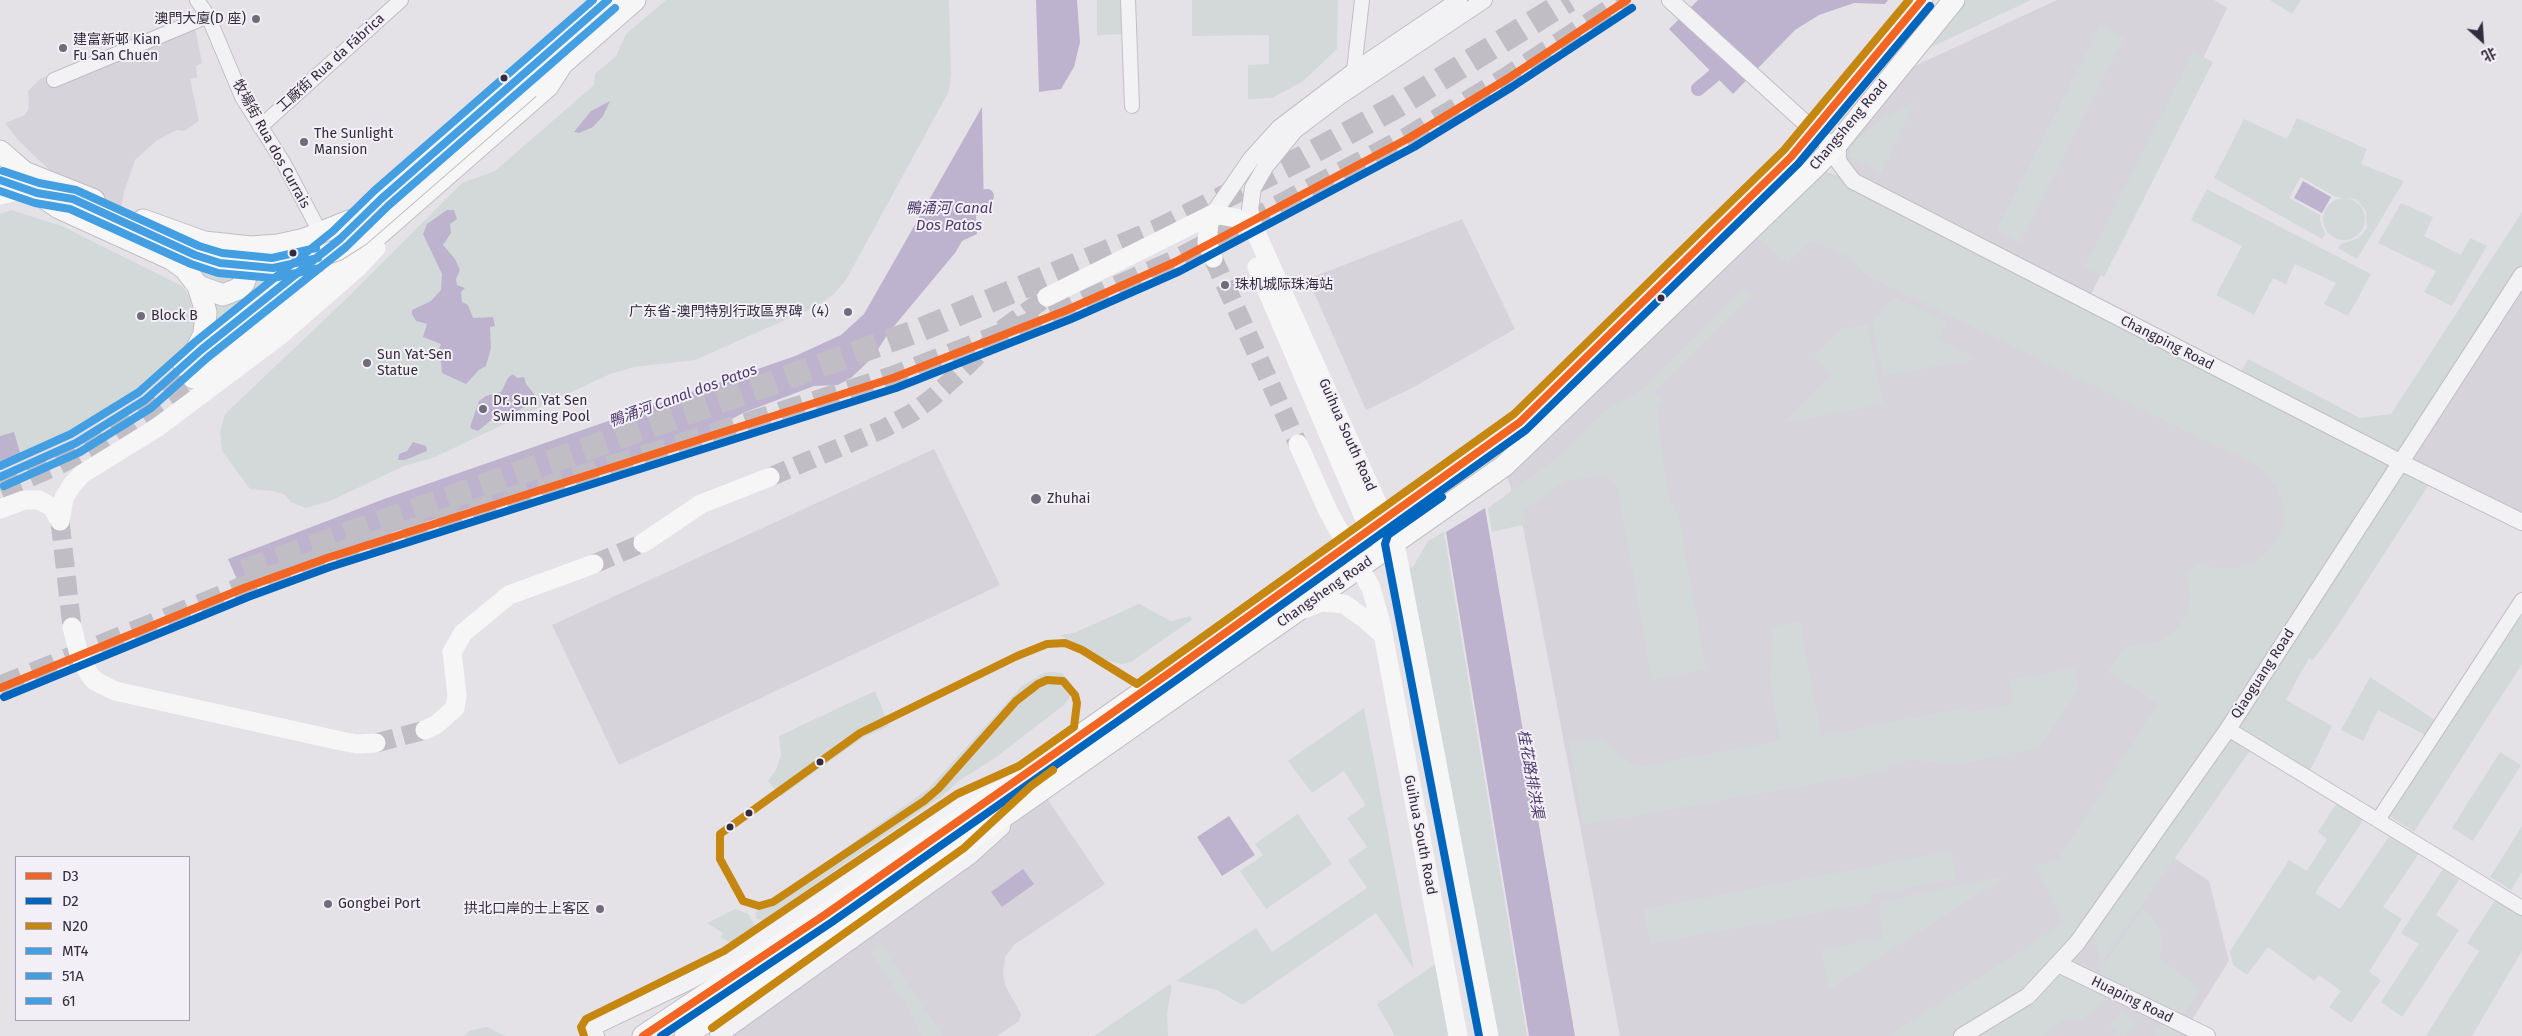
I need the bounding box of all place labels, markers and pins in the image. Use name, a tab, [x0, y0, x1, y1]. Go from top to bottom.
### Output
place label: 澳門大廈(D 座)	[154, 11, 246, 27]
marker: 澳門大廈(D 座)	[250, 13, 262, 25]
place label: 建富新邨 Kian Fu San Chuen	[73, 32, 161, 64]
marker: 建富新邨 Kian Fu San Chuen	[57, 42, 69, 54]
unlabelled marker	[499, 73, 509, 83]
place label: The Sunlight Mansion	[314, 126, 393, 158]
marker: The Sunlight Mansion	[298, 136, 310, 148]
unlabelled marker	[288, 248, 298, 258]
place label: 珠机城际珠海站	[1235, 277, 1333, 293]
marker: 珠机城际珠海站	[1219, 279, 1231, 291]
unlabelled marker	[1656, 293, 1666, 303]
place label: 广东省-澳門特別行政區界碑（4）	[629, 304, 838, 320]
marker: 广东省-澳門特別行政區界碑（4）	[842, 306, 854, 318]
place label: Block B	[151, 308, 198, 324]
marker: Block B	[135, 310, 147, 322]
place label: Sun Yat-Sen Statue	[377, 347, 452, 380]
marker: Sun Yat-Sen Statue	[361, 357, 373, 369]
place label: Dr. Sun Yat Sen Swimming Pool	[493, 393, 590, 426]
marker: Dr. Sun Yat Sen Swimming Pool	[477, 403, 489, 415]
place label: Zhuhai	[1047, 491, 1090, 507]
marker: Zhuhai	[1029, 492, 1043, 506]
unlabelled marker	[815, 757, 825, 767]
unlabelled marker	[744, 808, 754, 818]
unlabelled marker	[725, 822, 735, 832]
place label: Gongbei Port	[338, 896, 420, 912]
marker: Gongbei Port	[322, 898, 334, 910]
place label: 拱北口岸的士上客区	[464, 901, 590, 917]
marker: 拱北口岸的士上客区	[594, 903, 606, 915]

